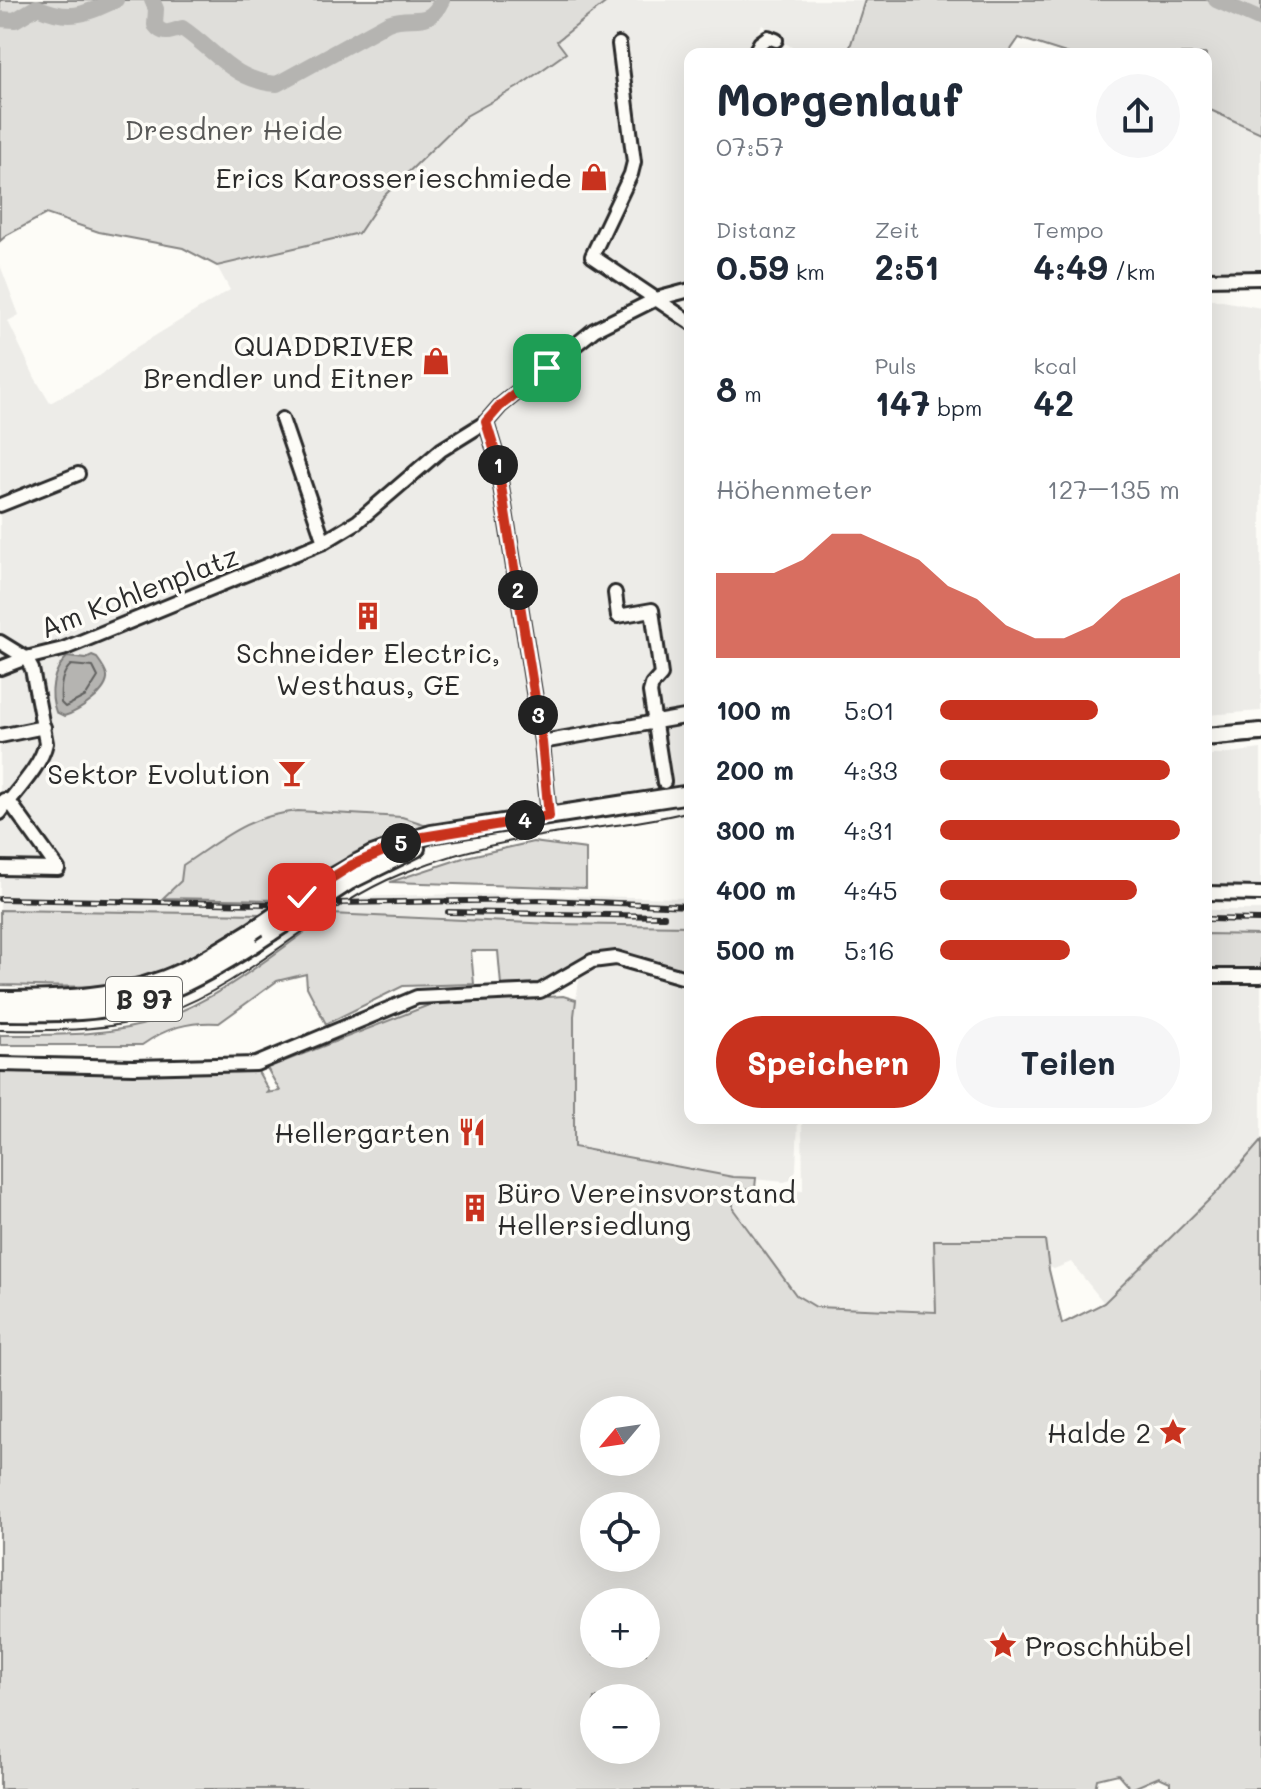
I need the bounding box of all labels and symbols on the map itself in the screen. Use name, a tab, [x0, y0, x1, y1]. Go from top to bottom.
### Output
park label: Dresdner Heide	[125, 111, 343, 147]
place label: Erics Karosserieschmiede	[216, 159, 572, 195]
shop icon: Erics Karosserieschmiede	[579, 162, 609, 192]
place label: QUADDRIVER Brendler und Eitner	[143, 327, 414, 395]
pin	[513, 334, 581, 402]
shop icon: QUADDRIVER Brendler und Eitner	[421, 346, 451, 376]
pin: 1	[478, 445, 518, 485]
street label: Am Kohlenplatz	[35, 537, 243, 645]
pin: 2	[498, 570, 538, 610]
building icon: Schneider Electric, Westhaus, GE	[353, 601, 383, 631]
place label: Schneider Electric, Westhaus, GE	[236, 634, 500, 702]
pin: 3	[518, 695, 558, 735]
place label: Sektor Evolution	[47, 755, 270, 791]
bar icon: Sektor Evolution	[277, 758, 307, 788]
pin: 4	[505, 800, 545, 840]
pin: 5	[381, 823, 421, 863]
pin	[268, 863, 336, 931]
road number: B 97	[106, 977, 182, 1021]
place label: Hellergarten	[274, 1114, 450, 1150]
restaurant icon: Hellergarten	[457, 1117, 487, 1147]
place label: Büro Vereinsvorstand Hellersiedlung	[497, 1174, 796, 1242]
building icon: Büro Vereinsvorstand Hellersiedlung	[460, 1193, 490, 1223]
north arrow	[580, 1396, 660, 1476]
place label: Halde 2	[1047, 1414, 1151, 1450]
place icon: Halde 2	[1158, 1417, 1188, 1447]
place label: Proschhübel	[1025, 1627, 1192, 1663]
place icon: Proschhübel	[988, 1630, 1018, 1660]

